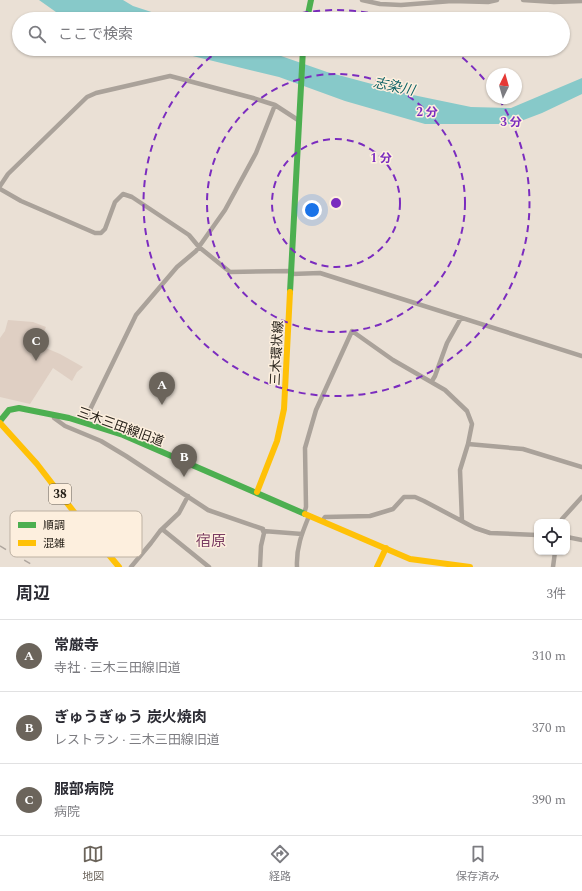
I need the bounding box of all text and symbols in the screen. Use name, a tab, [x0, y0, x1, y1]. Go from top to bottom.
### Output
search box	[12, 12, 570, 56]
icon: search	[26, 23, 48, 45]
text: ここで検索	[58, 23, 133, 46]
north arrow	[486, 68, 522, 104]
water label: 志染川	[371, 72, 419, 102]
text: 2 分	[416, 103, 438, 122]
text: 3 分	[500, 113, 522, 132]
text: 1 分	[370, 149, 392, 168]
centre of rings	[329, 196, 343, 210]
your location	[302, 200, 322, 220]
street label: 三木環状線	[265, 320, 289, 386]
pin: C	[23, 328, 49, 361]
pin: A	[149, 372, 175, 405]
street label: 三木三田線旧道	[74, 402, 167, 452]
pin: B	[171, 444, 197, 477]
road number: 38	[49, 484, 71, 504]
legend	[10, 511, 142, 557]
text: 順調	[43, 517, 65, 534]
map controls	[534, 519, 570, 555]
button: locate	[534, 519, 570, 555]
district label: 宿原	[196, 530, 226, 553]
text: 混雑	[43, 535, 65, 552]
text: 周辺	[16, 581, 50, 607]
text: 3件	[546, 584, 566, 604]
text: 常厳寺	[54, 634, 99, 657]
text: A	[24, 646, 34, 666]
text: 310 m	[532, 646, 566, 666]
text: 寺社 · 三木三田線旧道	[54, 658, 181, 678]
text: ぎゅうぎゅう 炭火焼肉	[54, 706, 207, 729]
text: B	[24, 718, 34, 738]
text: 370 m	[532, 718, 566, 738]
text: レストラン · 三木三田線旧道	[54, 730, 220, 750]
text: 服部病院	[54, 778, 114, 801]
text: C	[24, 790, 34, 810]
text: 390 m	[532, 790, 566, 810]
text: 病院	[54, 802, 80, 822]
tab: 地図	[82, 843, 104, 885]
tab: 経路	[269, 843, 291, 885]
tab: 保存済み	[456, 843, 500, 885]

